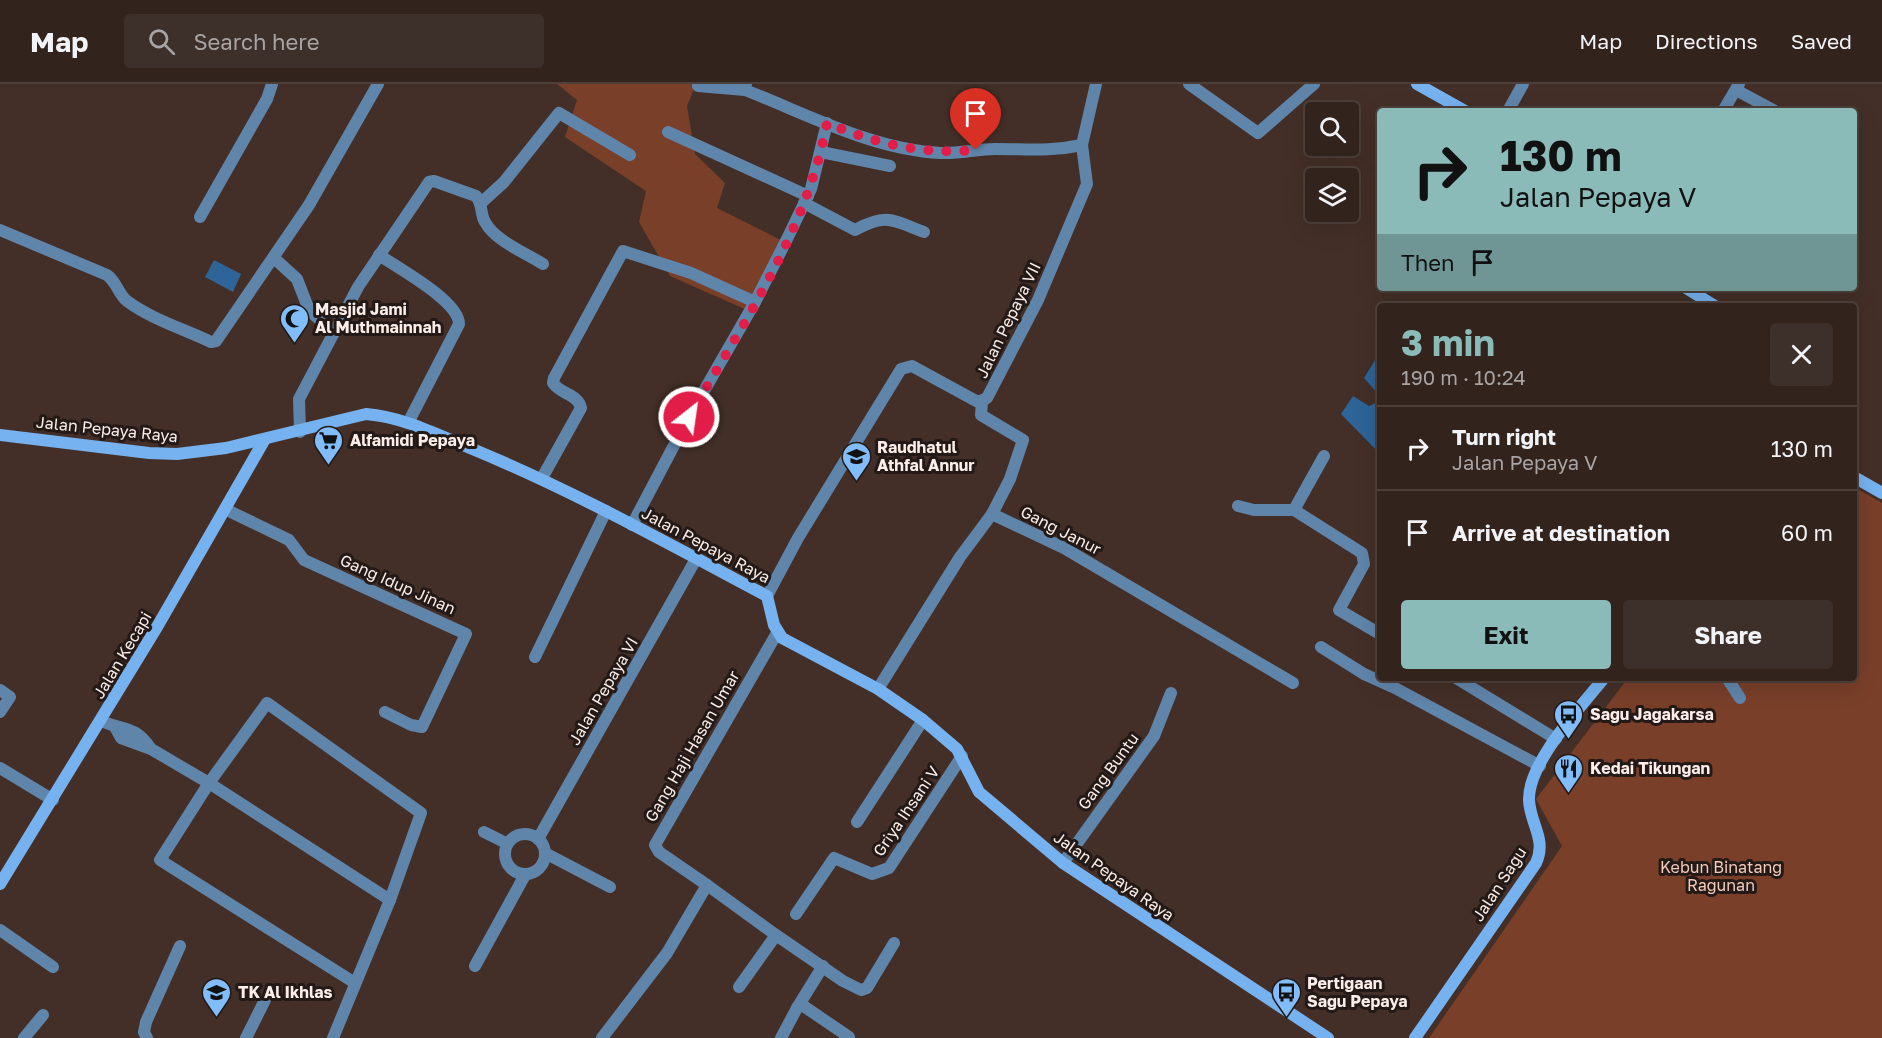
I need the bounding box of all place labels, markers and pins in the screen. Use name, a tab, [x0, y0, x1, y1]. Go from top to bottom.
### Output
pin	[950, 88, 1001, 150]
place label: Masjid Jami Al Muthmainnah	[315, 299, 441, 337]
mosque icon: Masjid Jami Al Muthmainnah	[278, 302, 310, 344]
supermarket icon: Alfamidi Pepaya	[313, 424, 345, 466]
place label: Alfamidi Pepaya	[350, 430, 475, 450]
place label: Raudhatul Athfal Annur	[877, 437, 975, 475]
school or university icon: Raudhatul Athfal Annur	[840, 440, 872, 482]
bus stop icon: Sagu Jagakarsa	[1553, 698, 1585, 740]
place label: Sagu Jagakarsa	[1590, 704, 1714, 724]
restaurant icon: Kedai Tikungan	[1553, 752, 1585, 794]
place label: Kedai Tikungan	[1590, 758, 1710, 778]
place label: Pertigaan Sagu Pepaya	[1307, 973, 1408, 1011]
school or university icon: TK Al Ikhlas	[201, 976, 233, 1018]
bus stop icon: Pertigaan Sagu Pepaya	[1270, 976, 1302, 1018]
place label: TK Al Ikhlas	[238, 982, 333, 1002]

